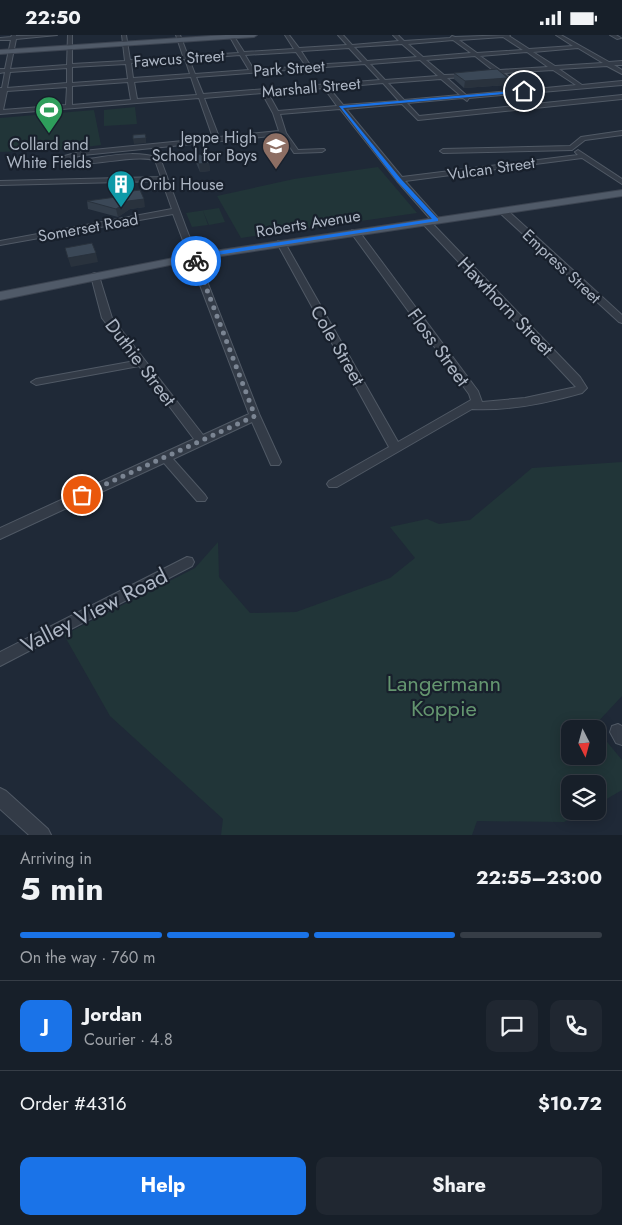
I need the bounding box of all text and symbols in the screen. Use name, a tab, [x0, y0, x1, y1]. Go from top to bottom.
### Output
text: 22:50	[25, 4, 81, 31]
street label: Fawcus Street	[133, 44, 226, 73]
street label: Park Street	[253, 55, 326, 82]
pin	[503, 70, 545, 112]
street label: Marshall Street	[261, 72, 362, 103]
icon: home	[510, 77, 538, 105]
sports icon: Collard and White Fields	[34, 95, 64, 134]
place label: Jeppe High School for Boys	[152, 126, 257, 167]
school or university icon: Jeppe High School for Boys	[261, 131, 291, 170]
place label: Collard and White Fields	[7, 133, 91, 174]
street label: Vulcan Street	[446, 151, 537, 186]
building icon: Oribi House	[106, 169, 136, 208]
place label: Oribi House	[140, 173, 224, 196]
street label: Roberts Avenue	[254, 204, 362, 243]
street label: Somerset Road	[36, 207, 140, 248]
street label: Empress Street	[517, 224, 606, 309]
courier	[171, 236, 221, 286]
icon: bike	[182, 247, 210, 275]
street label: Hawthorn Street	[451, 251, 560, 362]
street label: Cole Street	[304, 300, 372, 391]
street label: Floss Street	[401, 303, 476, 392]
street label: Duthie Street	[99, 313, 183, 412]
pin	[61, 474, 103, 516]
icon: bag	[68, 481, 96, 509]
street label: Valley View Road	[15, 559, 173, 661]
park label: Langermann Koppie	[387, 667, 501, 724]
north arrow	[561, 720, 606, 765]
map controls	[561, 720, 606, 820]
button: layers	[561, 775, 606, 820]
text: Arriving in	[20, 847, 92, 870]
text: 22:55–23:00	[476, 864, 602, 891]
text: 5 min	[20, 866, 104, 912]
text: On the way · 760 m	[20, 946, 156, 969]
button: chat	[486, 1000, 538, 1052]
button: phone	[550, 1000, 602, 1052]
text: Jordan	[84, 1001, 142, 1028]
text: J	[43, 1012, 49, 1039]
text: Courier · 4.8	[84, 1028, 173, 1051]
text: Order #4316	[20, 1090, 127, 1117]
text: $10.72	[538, 1090, 602, 1117]
button: Help	[20, 1157, 306, 1215]
button: Share	[316, 1157, 602, 1215]

